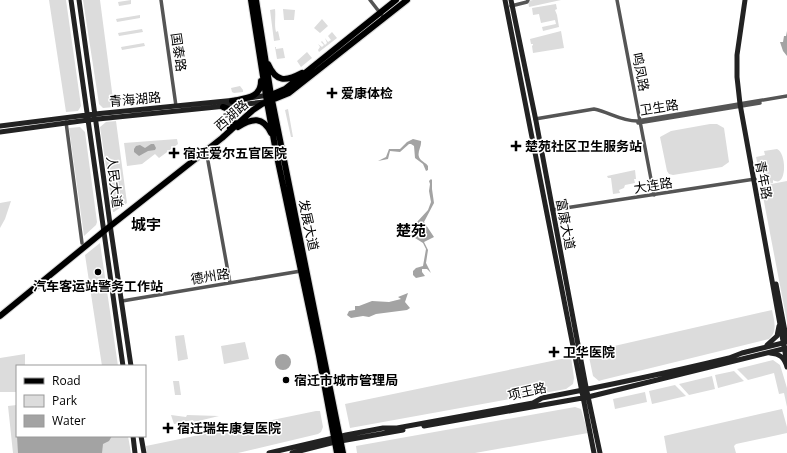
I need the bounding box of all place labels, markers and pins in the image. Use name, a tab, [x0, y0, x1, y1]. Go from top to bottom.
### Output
place label: 爱康体检	[341, 84, 393, 102]
marker: 爱康体检	[326, 87, 338, 99]
place label: 楚苑社区卫生服务站	[525, 137, 642, 155]
marker: 楚苑社区卫生服务站	[510, 140, 522, 152]
place label: 宿迁爱尔五官医院	[183, 144, 287, 162]
marker: 宿迁爱尔五官医院	[168, 147, 180, 159]
marker: 汽车客运站警务工作站	[93, 267, 103, 277]
place label: 汽车客运站警务工作站	[33, 277, 163, 295]
place label: 卫华医院	[563, 343, 615, 361]
marker: 卫华医院	[548, 346, 560, 358]
place label: 宿迁市城市管理局	[294, 371, 398, 389]
marker: 宿迁市城市管理局	[281, 375, 291, 385]
place label: 宿迁瑞年康复医院	[177, 419, 281, 437]
marker: 宿迁瑞年康复医院	[162, 422, 174, 434]

